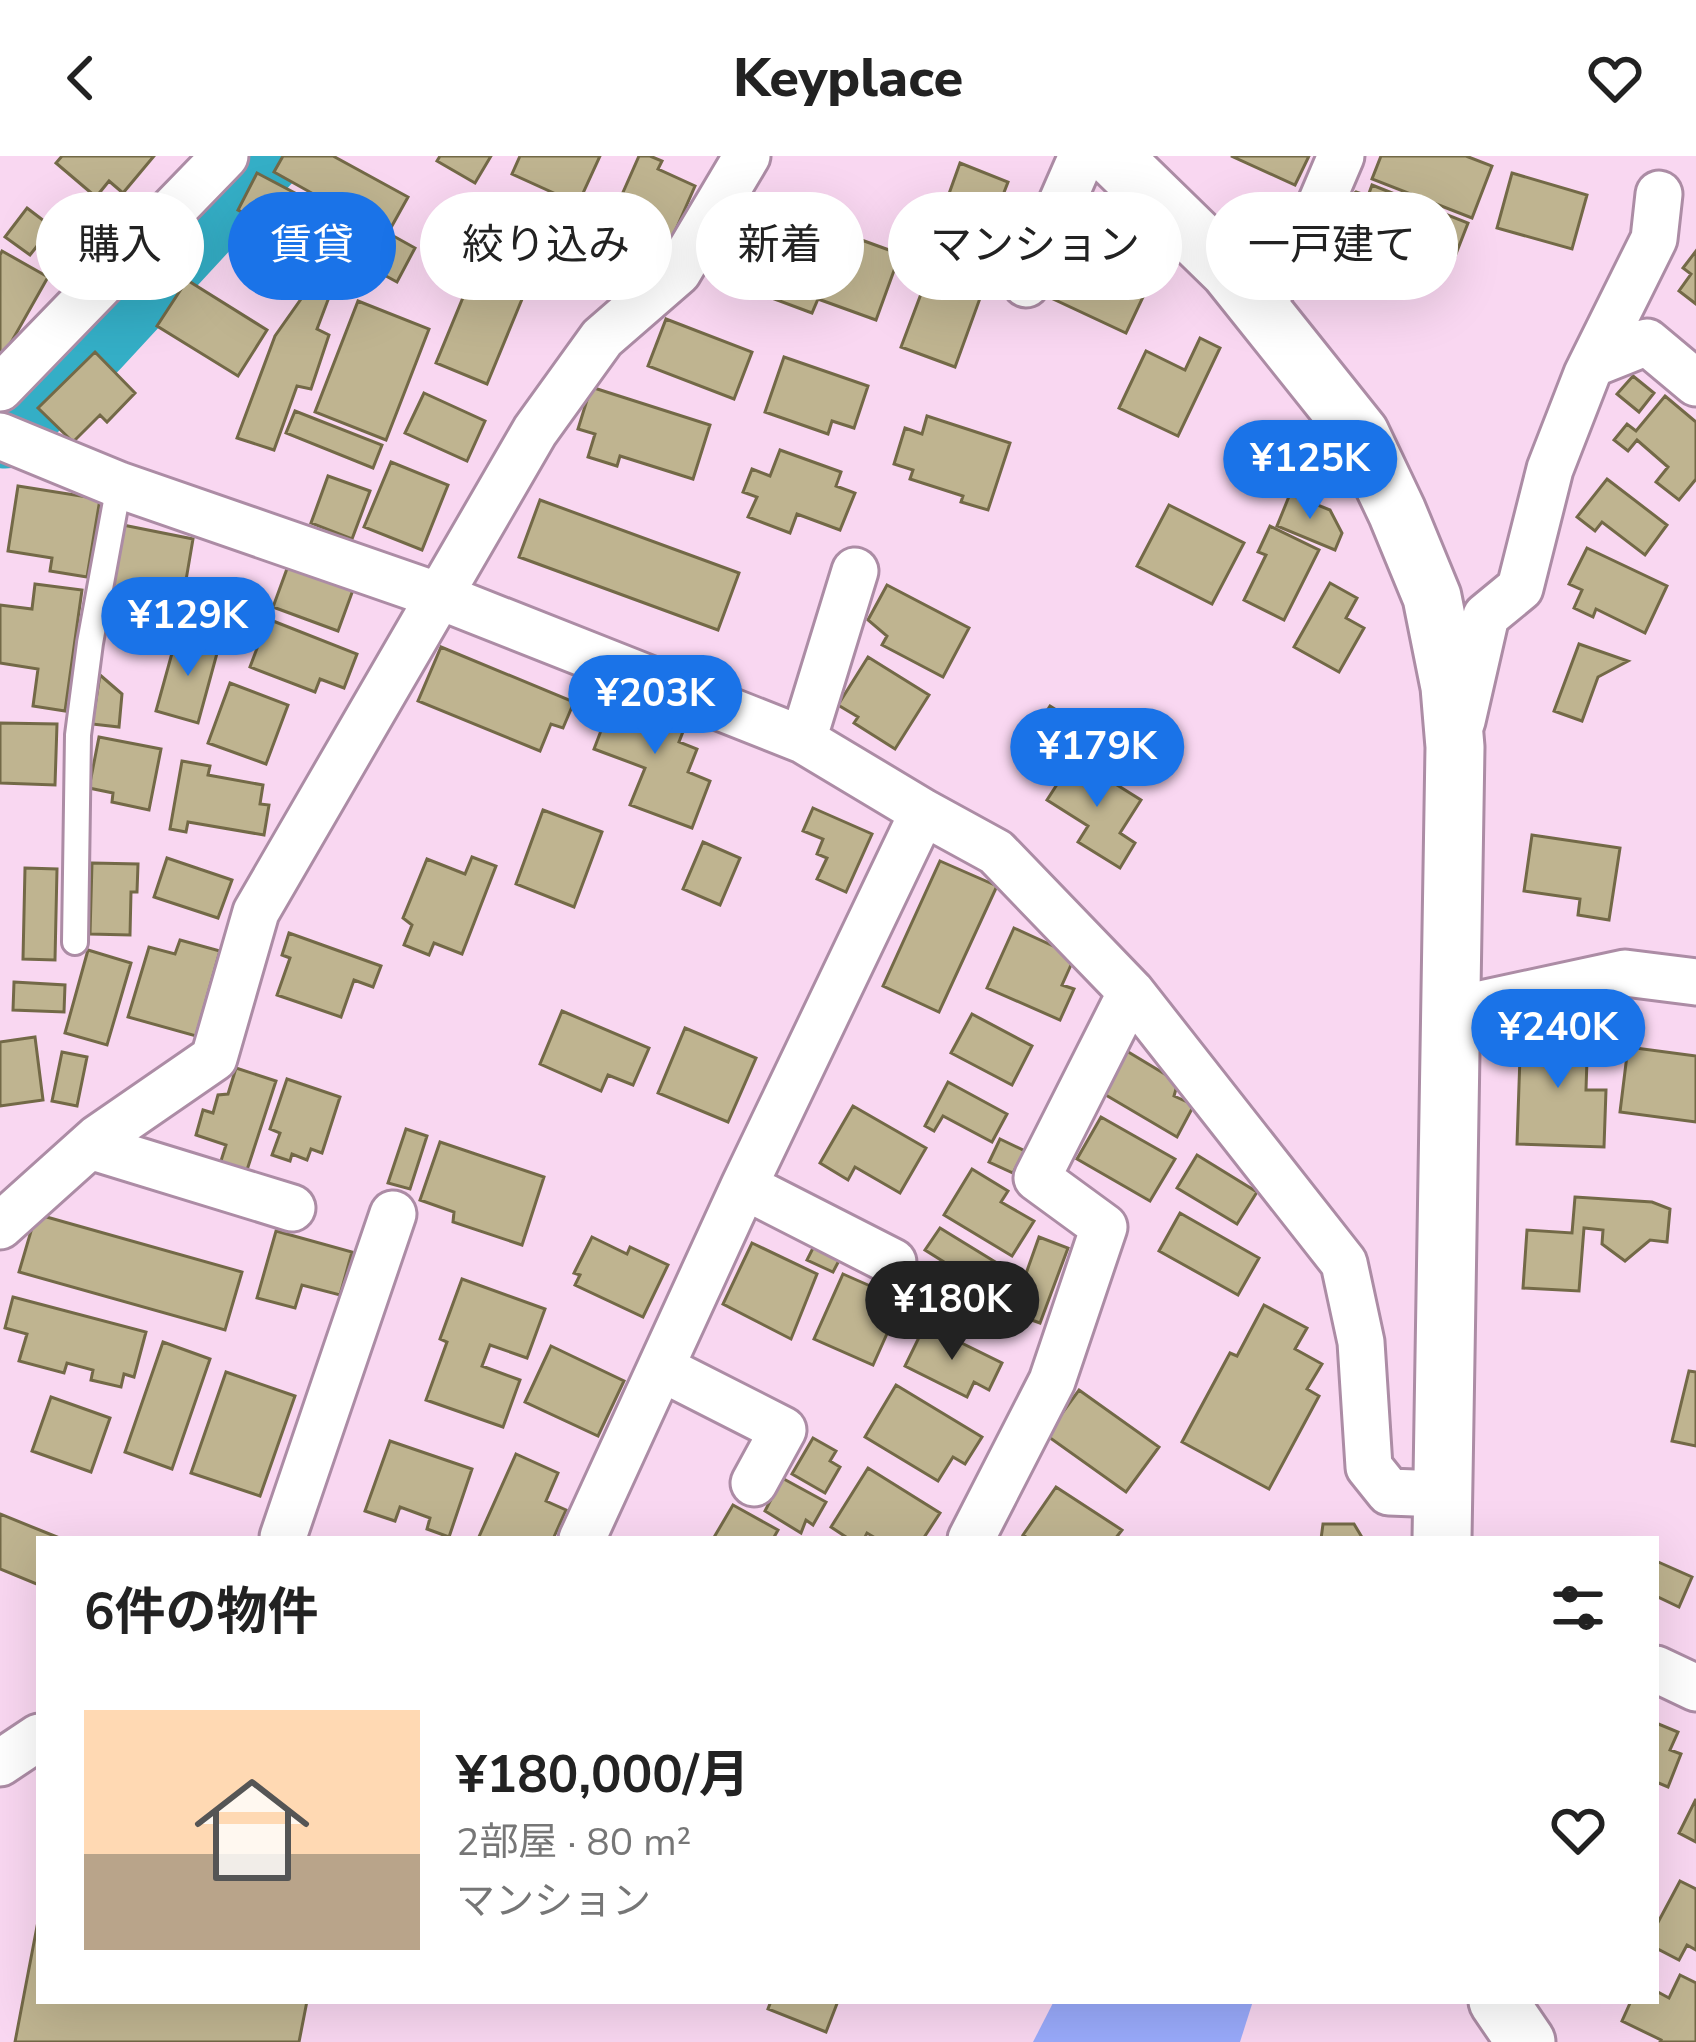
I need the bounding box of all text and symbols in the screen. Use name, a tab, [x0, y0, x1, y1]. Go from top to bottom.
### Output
text: Keyplace	[733, 41, 963, 115]
icon: back	[48, 45, 114, 111]
icon: heart	[1582, 45, 1648, 111]
chip: 購入	[36, 192, 204, 300]
chip: 賃貸	[228, 192, 396, 300]
chip: 絞り込み	[420, 192, 672, 300]
chip: 新着	[696, 192, 864, 300]
chip: マンション	[888, 192, 1182, 300]
chip: 一戸建て	[1206, 192, 1458, 300]
pin: ¥125K	[1226, 420, 1394, 522]
text: ¥125K	[1250, 432, 1370, 485]
pin: ¥129K	[104, 577, 272, 679]
text: ¥129K	[128, 589, 248, 642]
pin: ¥203K	[571, 655, 739, 757]
text: ¥203K	[595, 667, 715, 720]
pin: ¥179K	[1013, 708, 1181, 810]
text: ¥179K	[1037, 720, 1157, 773]
pin: ¥240K	[1474, 989, 1642, 1091]
text: ¥240K	[1498, 1001, 1618, 1054]
pin: ¥180K	[868, 1261, 1036, 1363]
text: ¥180K	[892, 1273, 1012, 1326]
icon: filters	[1545, 1575, 1611, 1641]
text: 6件の物件	[84, 1577, 319, 1647]
text: ¥180,000/月	[456, 1740, 750, 1810]
icon: home	[180, 1758, 324, 1902]
icon: heart	[1545, 1797, 1611, 1863]
text: 2部屋 · 80 m²	[456, 1816, 691, 1869]
text: マンション	[456, 1875, 651, 1928]

